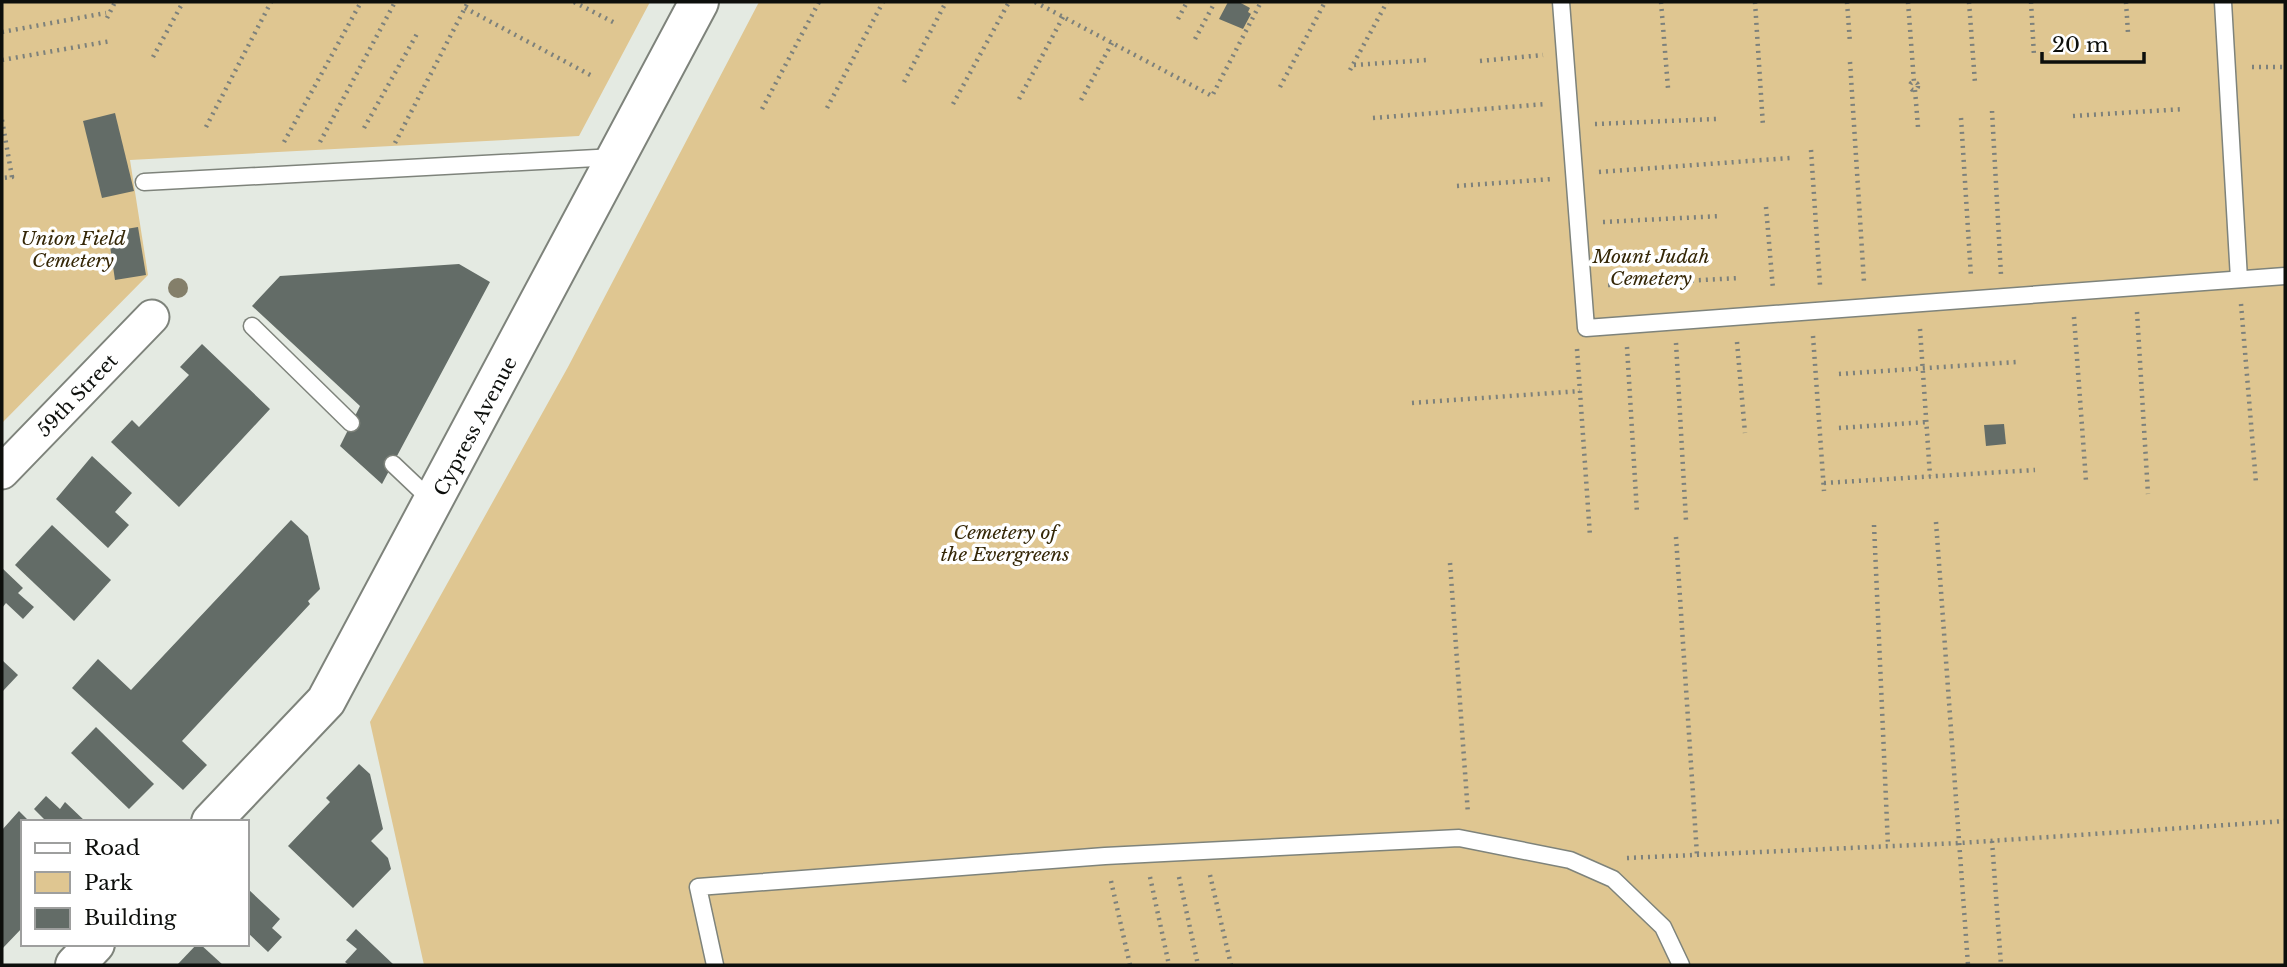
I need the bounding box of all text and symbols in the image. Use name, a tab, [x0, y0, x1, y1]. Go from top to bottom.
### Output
scale bar	[2042, 21, 2144, 65]
text: 20 m	[2052, 32, 2109, 58]
park label: Union Field Cemetery	[20, 227, 126, 272]
park label: Mount Judah Cemetery	[1591, 245, 1710, 290]
street label: 59th Street	[32, 349, 123, 441]
street label: Cypress Avenue	[429, 353, 522, 500]
park label: Cemetery of the Evergreens	[941, 521, 1069, 566]
legend	[21, 820, 248, 946]
text: Road	[84, 835, 140, 861]
text: Park	[84, 870, 133, 896]
text: Building	[84, 905, 177, 931]

